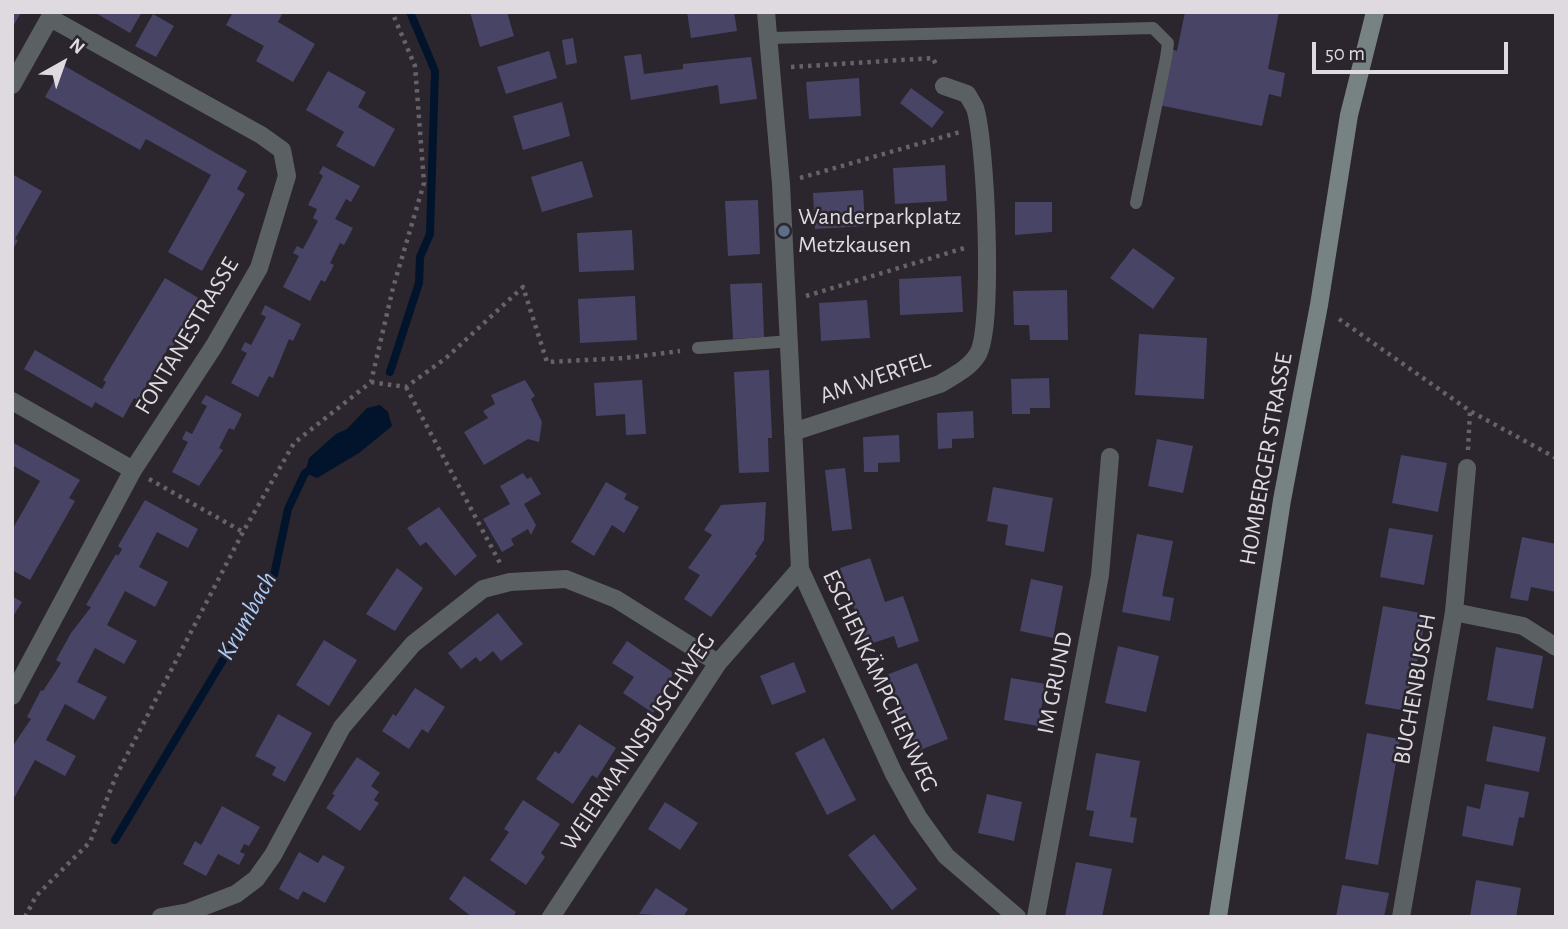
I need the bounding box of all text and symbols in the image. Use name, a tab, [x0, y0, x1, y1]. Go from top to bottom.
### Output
north arrow	[28, 28, 98, 98]
scale bar	[1316, 28, 1512, 72]
text: N	[66, 35, 88, 58]
text: 50 m	[1325, 43, 1365, 64]
place label: Wanderparkplatz Metzkausen	[798, 203, 961, 259]
marker: Wanderparkplatz Metzkausen	[776, 223, 792, 239]
street label: FONTANESTRASSE	[129, 252, 245, 420]
street label: AM WERFEL	[816, 346, 934, 410]
street label: HOMBERGER STRASSE	[1233, 351, 1299, 567]
street label: ESCHENKÄMPCHENWEG	[816, 565, 944, 797]
water label: Krumbach	[210, 566, 284, 666]
street label: BUCHENBUSCH	[1388, 611, 1442, 767]
street label: WEIERMANNSBUSCHWEG	[554, 628, 722, 856]
street label: IM GRUND	[1031, 629, 1079, 737]

